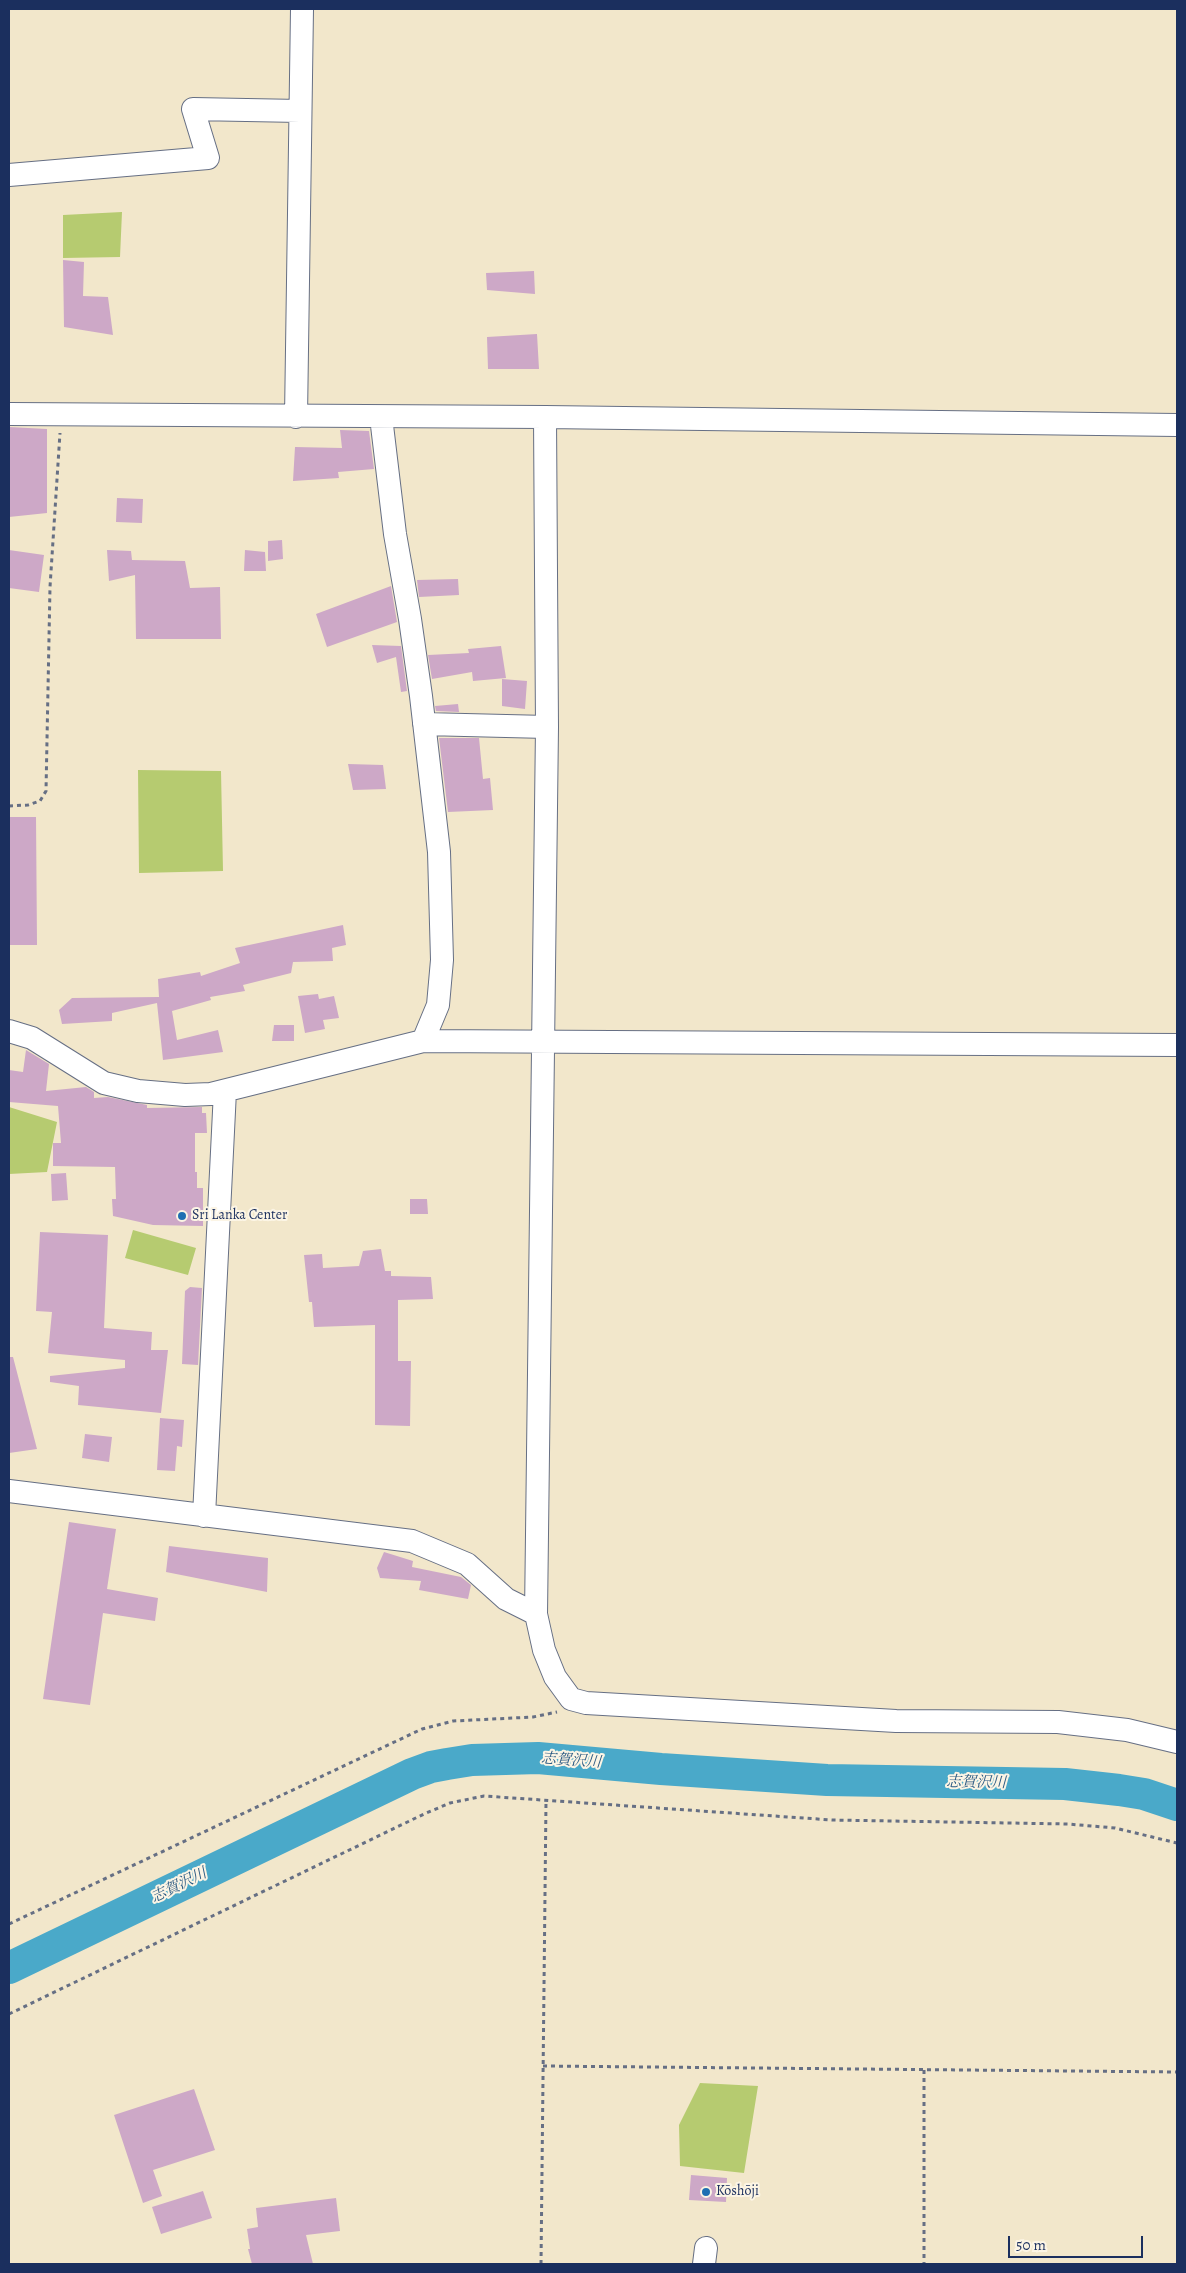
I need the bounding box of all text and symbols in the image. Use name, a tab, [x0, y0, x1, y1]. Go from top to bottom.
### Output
place label: Sri Lanka Center	[192, 1208, 287, 1224]
marker: Sri Lanka Center	[176, 1210, 188, 1222]
water label: 志賀沢川	[540, 1750, 602, 1772]
water label: 志賀沢川	[946, 1773, 1006, 1793]
water label: 志賀沢川	[148, 1865, 210, 1907]
place label: Kōshōji	[716, 2184, 759, 2200]
marker: Kōshōji	[700, 2186, 712, 2198]
scale bar	[1011, 2226, 1146, 2258]
text: 50 m	[1016, 2235, 1046, 2255]

